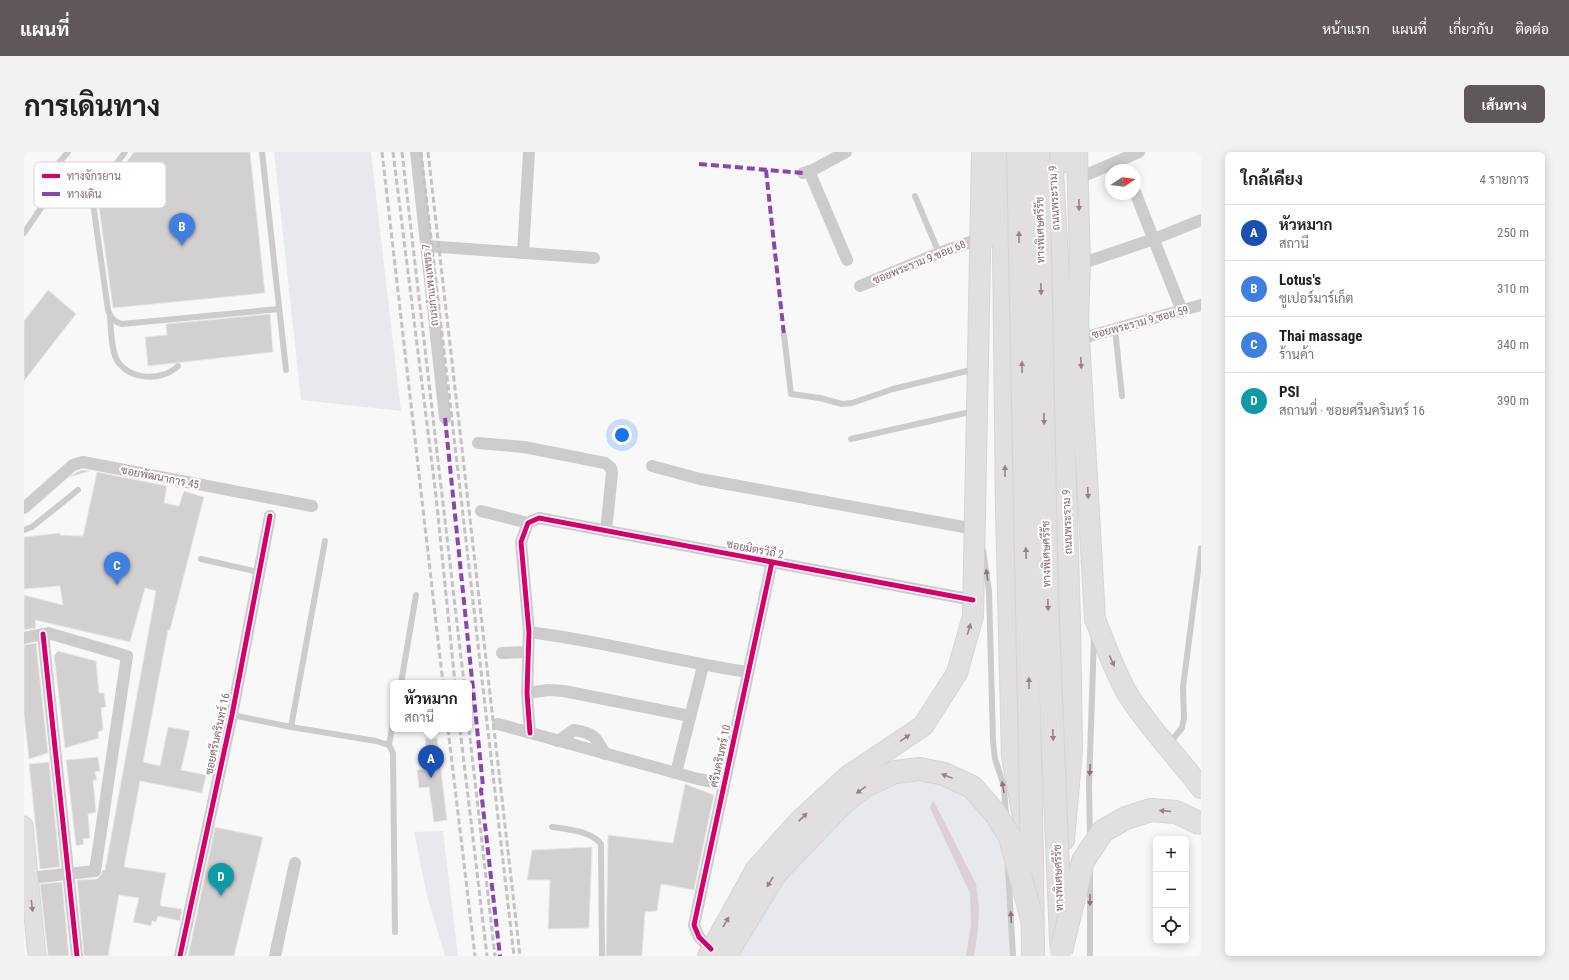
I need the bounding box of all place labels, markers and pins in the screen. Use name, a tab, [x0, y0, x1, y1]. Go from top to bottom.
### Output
pin: B	[169, 213, 195, 246]
pin: C	[104, 552, 130, 585]
pin: A	[418, 745, 444, 778]
pin: D	[208, 863, 234, 896]

